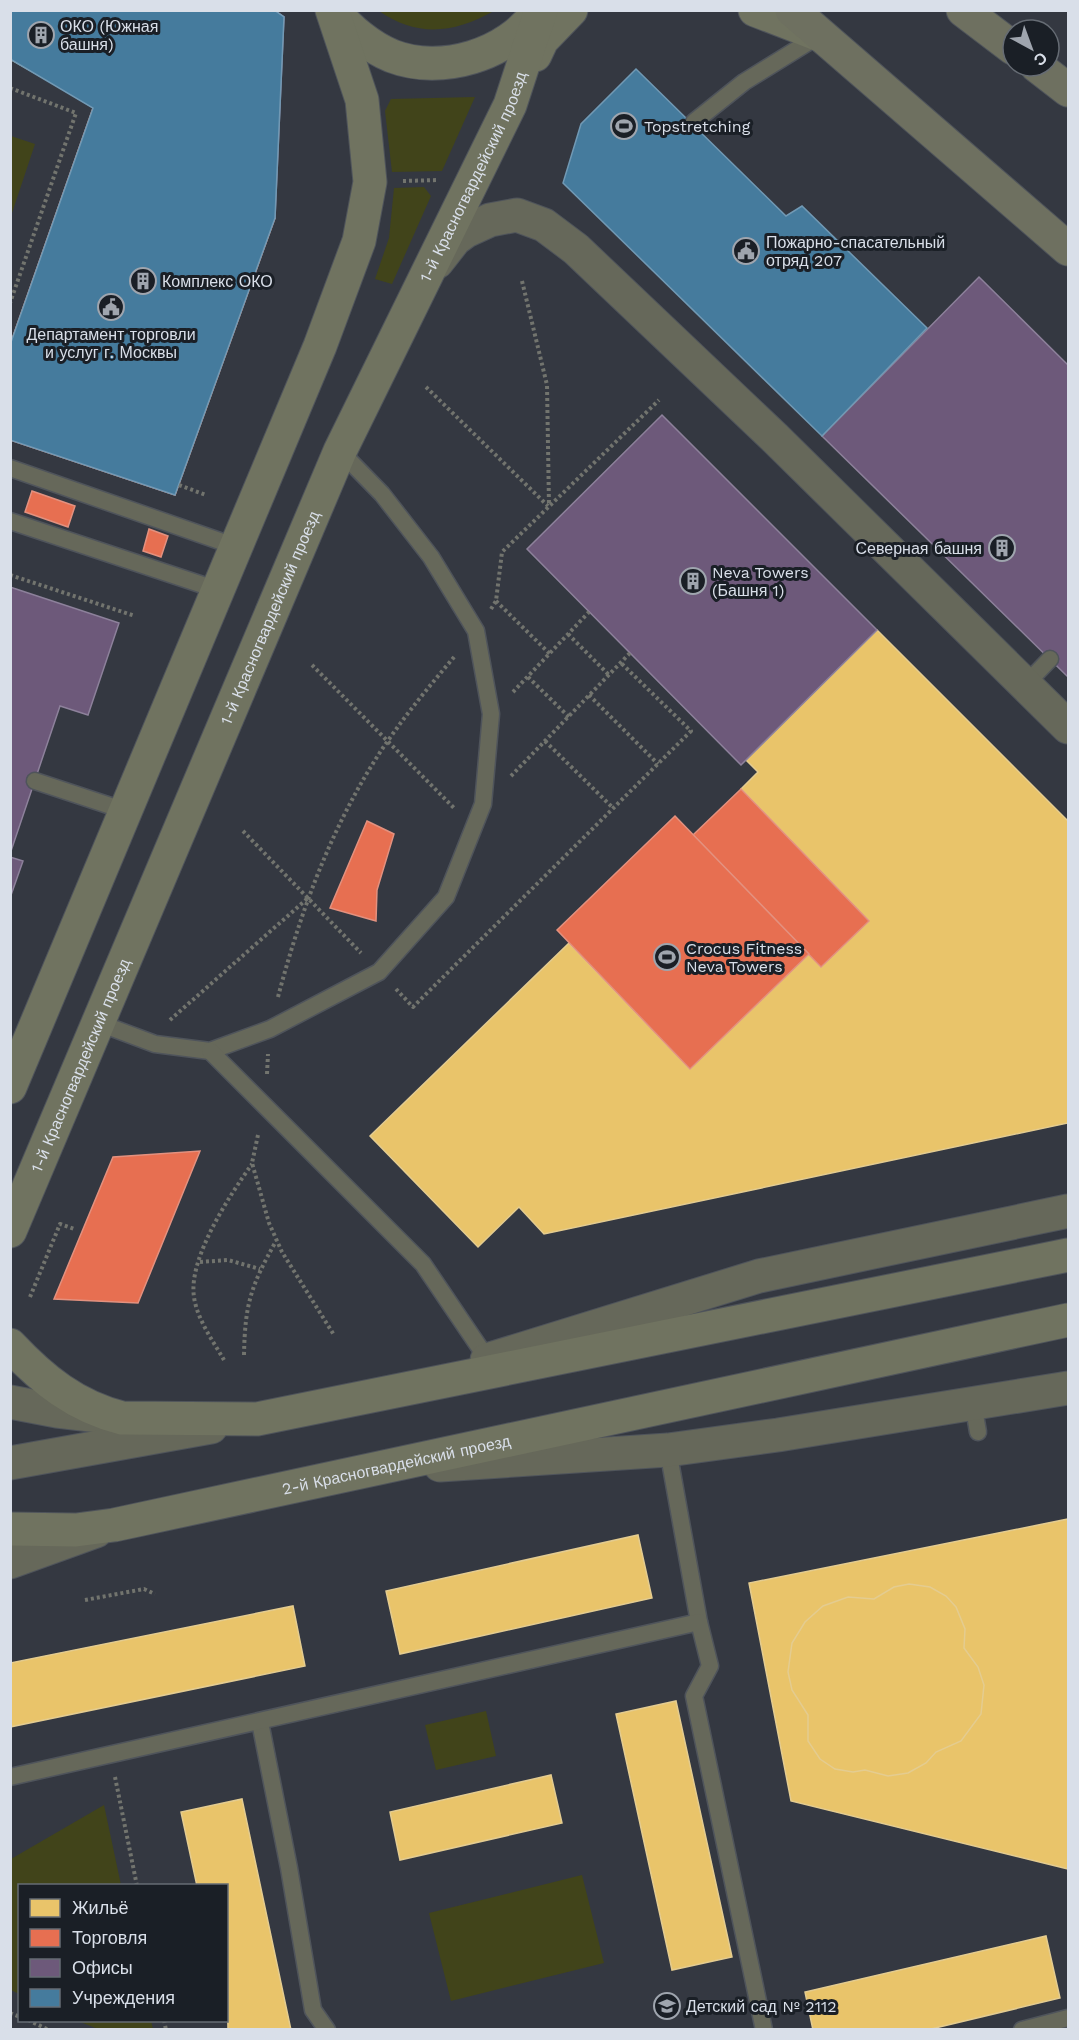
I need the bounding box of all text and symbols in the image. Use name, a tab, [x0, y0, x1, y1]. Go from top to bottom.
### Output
place label: ОКО (Южная башня)	[60, 17, 158, 54]
north arrow	[1001, 18, 1061, 78]
building icon: ОКО (Южная башня)	[26, 20, 56, 50]
text: С	[1030, 48, 1051, 70]
street label: 1-й Красногвардейский проезд	[416, 69, 530, 285]
sports icon: Topstretching	[609, 111, 639, 141]
place label: Topstretching	[644, 117, 751, 136]
place label: Пожарно-спасательный отряд 207	[766, 233, 945, 270]
public building icon: Пожарно-спасательный отряд 207	[731, 236, 761, 266]
building icon: Комплекс ОКО	[128, 266, 158, 296]
place label: Комплекс ОКО	[162, 272, 273, 291]
public building icon: Департамент торговли и услуг г. Москвы	[96, 292, 126, 322]
place label: Департамент торговли и услуг г. Москвы	[26, 325, 196, 362]
street label: 1-й Красногвардейский проезд	[216, 508, 324, 728]
building icon: Северная башня	[987, 533, 1017, 563]
place label: Северная башня	[856, 539, 982, 558]
place label: Neva Towers (Башня 1)	[712, 563, 809, 600]
building icon: Neva Towers (Башня 1)	[678, 566, 708, 596]
place label: Crocus Fitness Neva Towers	[686, 939, 802, 976]
sports icon: Crocus Fitness Neva Towers	[652, 942, 682, 972]
street label: 1-й Красногвардейский проезд	[27, 955, 134, 1175]
street label: 2-й Красногвардейский проезд	[280, 1431, 513, 1499]
legend	[18, 1884, 228, 2022]
text: Жильё	[72, 1897, 129, 1918]
text: Торговля	[72, 1927, 147, 1948]
text: Офисы	[72, 1957, 133, 1978]
text: Учреждения	[72, 1987, 175, 2008]
school or university icon: Детский сад № 2112	[652, 1991, 682, 2021]
place label: Детский сад № 2112	[686, 1997, 836, 2016]

